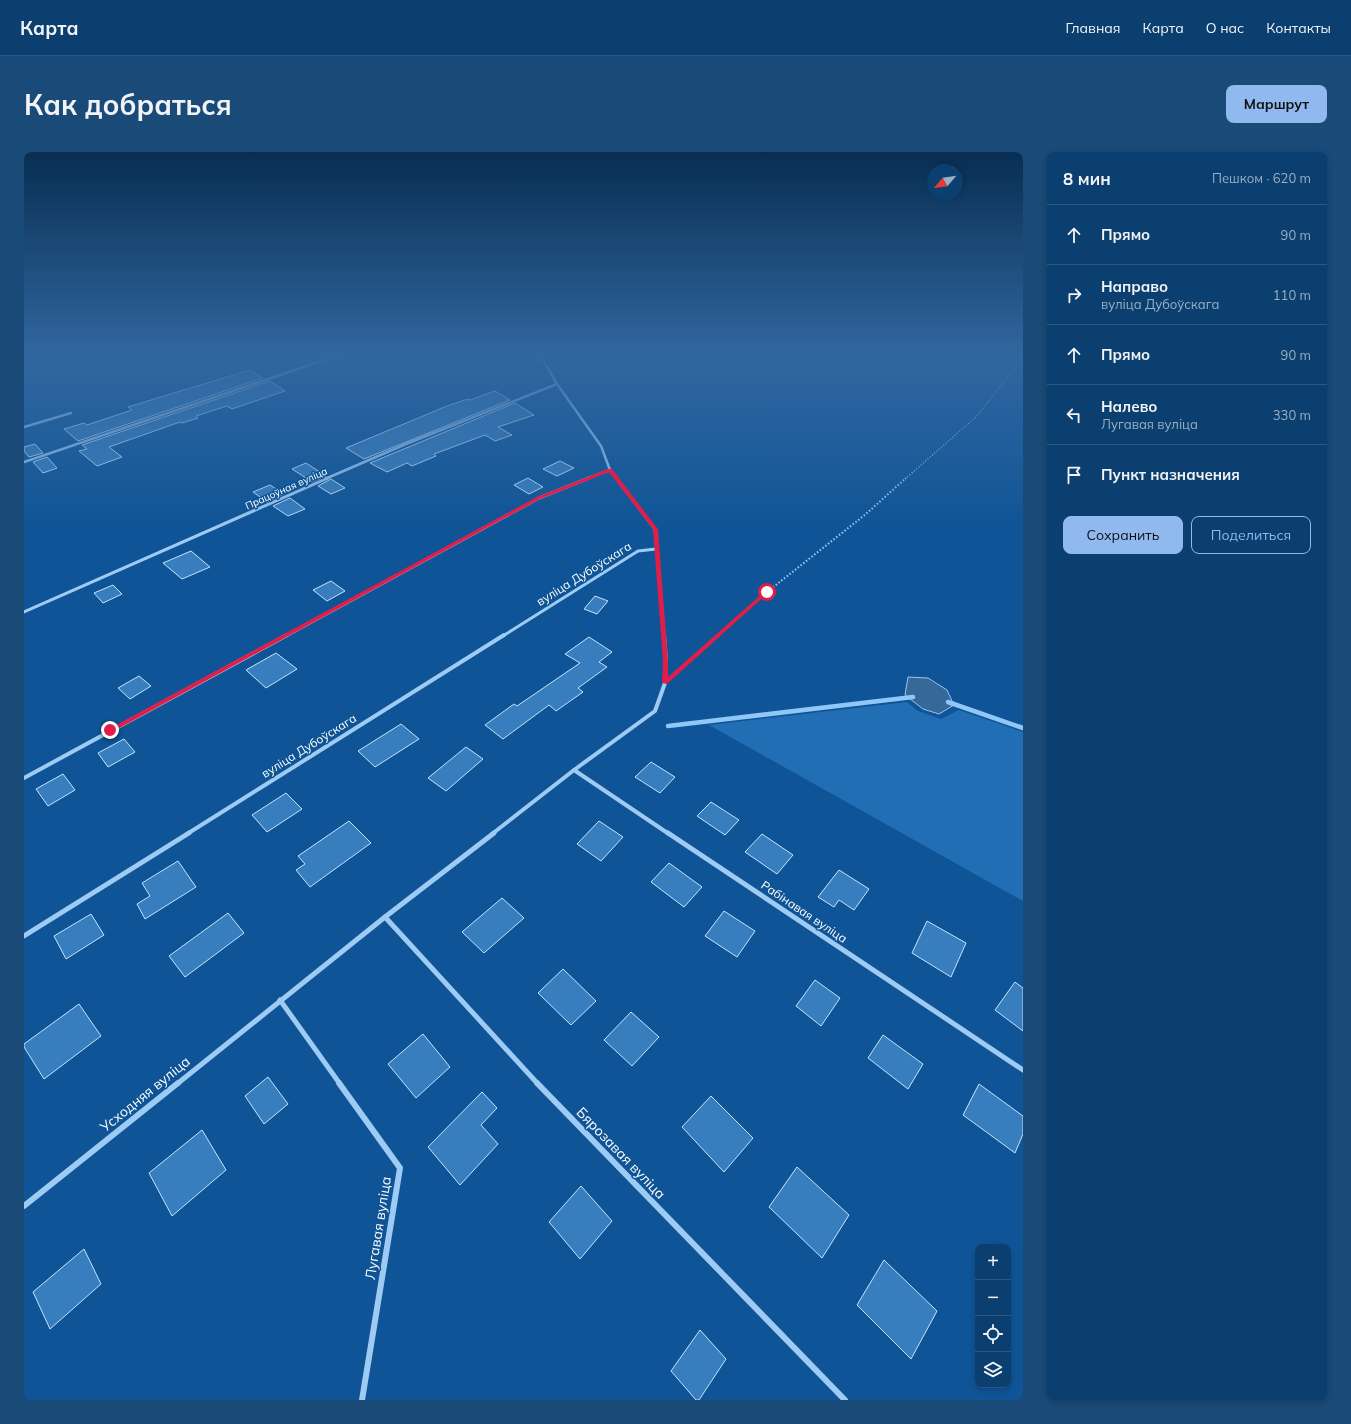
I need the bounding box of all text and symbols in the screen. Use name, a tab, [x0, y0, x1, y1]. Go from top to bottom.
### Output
text: Карта	[20, 16, 78, 40]
text: Главная	[1066, 19, 1121, 37]
text: Карта	[1143, 19, 1184, 37]
text: О нас	[1206, 19, 1244, 37]
text: Контакты	[1266, 19, 1331, 37]
button: Маршрут	[1226, 85, 1327, 123]
text: Как добраться	[24, 87, 232, 122]
north arrow	[927, 164, 963, 200]
text: 8 мин	[1063, 168, 1111, 189]
text: Пешком · 620 m	[1212, 170, 1311, 186]
icon: ahead	[1063, 224, 1085, 246]
text: Прямо	[1101, 225, 1150, 244]
text: 90 m	[1281, 227, 1311, 243]
text: Направо	[1101, 277, 1168, 296]
icon: right	[1063, 284, 1085, 306]
text: 110 m	[1273, 287, 1311, 303]
text: вуліца Дубоўскага	[1101, 296, 1219, 312]
icon: ahead	[1063, 344, 1085, 366]
text: Прямо	[1101, 345, 1150, 364]
text: 90 m	[1281, 347, 1311, 363]
text: Налево	[1101, 397, 1157, 416]
icon: left	[1063, 404, 1085, 426]
text: 330 m	[1273, 407, 1311, 423]
text: Лугавая вуліца	[1101, 416, 1198, 432]
icon: arrive	[1063, 464, 1085, 486]
street label: Працоўная вуліца	[243, 465, 329, 512]
text: Пункт назначения	[1101, 465, 1240, 484]
button: Сохранить	[1063, 516, 1183, 554]
button: Поделиться	[1191, 516, 1311, 554]
street label: вуліца Дубоўскага	[533, 538, 634, 609]
route start	[758, 583, 776, 601]
street label: вуліца Дубоўскага	[258, 710, 359, 781]
route end	[101, 721, 119, 739]
street label: Рабінавая вуліца	[758, 877, 850, 946]
street label: Усходняя вуліца	[96, 1052, 194, 1136]
street label: Бярозавая вуліца	[573, 1103, 669, 1203]
street label: Лугавая вуліца	[361, 1175, 395, 1281]
map controls	[975, 1244, 1011, 1388]
button: +	[975, 1244, 1011, 1280]
button: −	[975, 1280, 1011, 1316]
button: locate	[975, 1316, 1011, 1352]
button: layers	[975, 1352, 1011, 1388]

